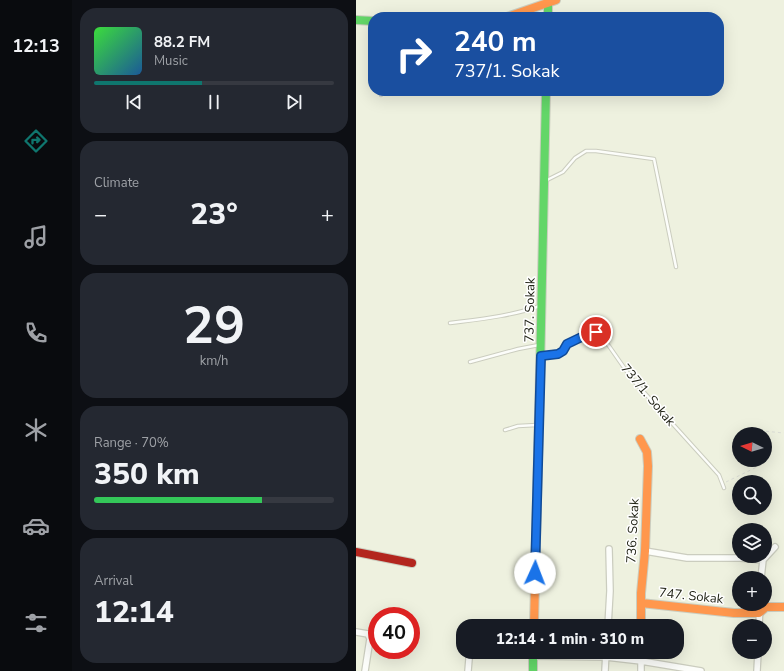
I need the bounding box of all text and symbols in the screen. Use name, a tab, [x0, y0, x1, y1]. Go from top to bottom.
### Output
text: 240 m	[454, 23, 537, 61]
icon: right	[388, 28, 440, 80]
text: 88.2 FM	[154, 32, 210, 52]
text: 12:13	[12, 34, 60, 58]
text: Music	[154, 52, 188, 70]
text: 737/1. Sokak	[454, 59, 560, 83]
icon: previous	[123, 91, 145, 113]
icon: pause	[203, 91, 225, 113]
icon: next	[283, 91, 305, 113]
icon: directions	[22, 127, 50, 155]
text: Climate	[94, 174, 139, 192]
text: 23°	[190, 194, 238, 235]
text: −	[94, 200, 107, 230]
text: +	[321, 200, 334, 230]
icon: music	[22, 223, 50, 251]
street label: 737. Sokak	[520, 277, 540, 343]
text: 29	[183, 290, 245, 361]
pin	[579, 315, 613, 349]
icon: phone	[22, 319, 50, 347]
icon: arrive	[585, 321, 607, 343]
text: km/h	[200, 352, 228, 370]
street label: 737/1. Sokak	[617, 360, 680, 430]
icon: climate	[22, 416, 50, 444]
north arrow	[732, 427, 772, 467]
map controls	[732, 427, 772, 659]
text: Range · 70%	[94, 434, 169, 452]
text: 350 km	[94, 454, 200, 495]
button: search	[732, 475, 772, 515]
street label: 736. Sokak	[622, 498, 644, 564]
icon: car	[22, 512, 50, 540]
button: layers	[732, 523, 772, 563]
position arrow	[514, 552, 556, 594]
button: +	[732, 571, 772, 611]
text: Arrival	[94, 572, 133, 590]
street label: 747. Sokak	[658, 584, 725, 608]
text: 12:14	[94, 592, 174, 633]
speed limit sign: 40	[368, 607, 420, 659]
icon: filters	[22, 609, 50, 637]
button: −	[732, 619, 772, 659]
text: 12:14 · 1 min · 310 m	[496, 629, 644, 649]

